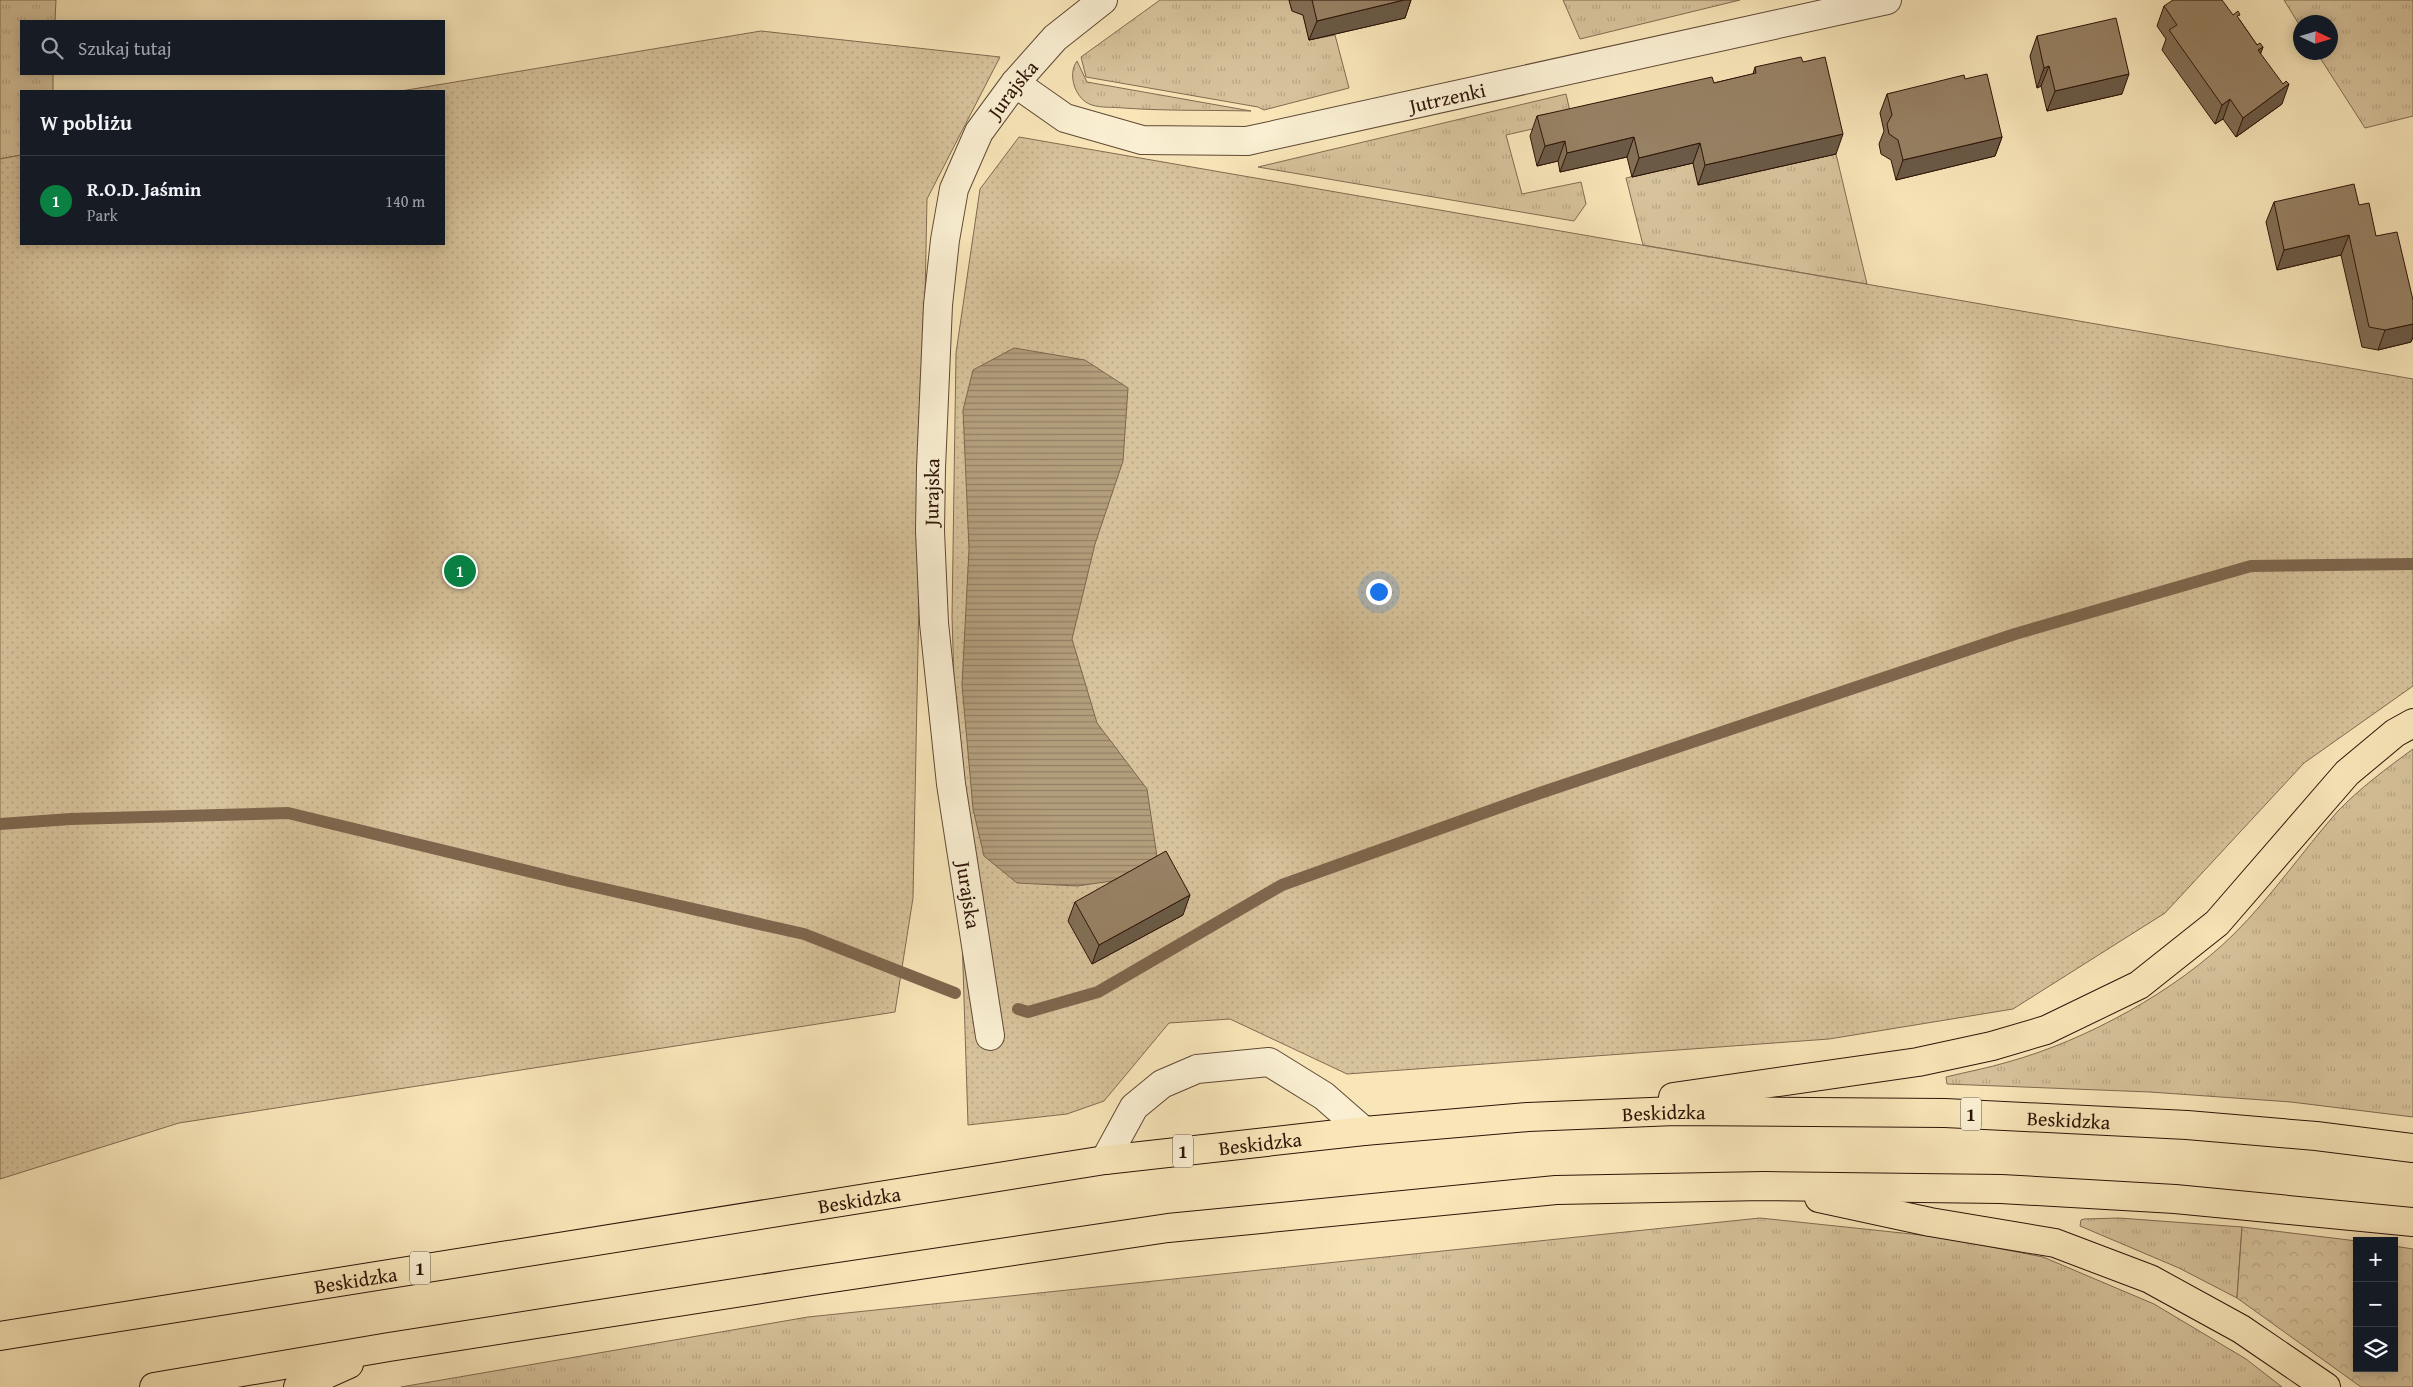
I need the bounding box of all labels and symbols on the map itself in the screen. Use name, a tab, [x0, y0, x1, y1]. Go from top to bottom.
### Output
north arrow	[2293, 15, 2338, 60]
street label: Jurajska	[978, 52, 1044, 126]
street label: Jutrzenki	[1403, 74, 1488, 120]
street label: Jurajska	[916, 457, 946, 529]
pin: 1	[444, 552, 476, 590]
your location	[1366, 579, 1392, 605]
street label: Jurajska	[949, 856, 989, 931]
street label: Beskidzka	[1621, 1096, 1706, 1128]
road number: 1	[1961, 1098, 1981, 1130]
street label: Beskidzka	[2026, 1103, 2112, 1136]
street label: Beskidzka	[1217, 1124, 1304, 1162]
road number: 1	[1173, 1134, 1193, 1168]
street label: Beskidzka	[816, 1178, 903, 1220]
road number: 1	[410, 1252, 430, 1284]
street label: Beskidzka	[312, 1258, 400, 1300]

